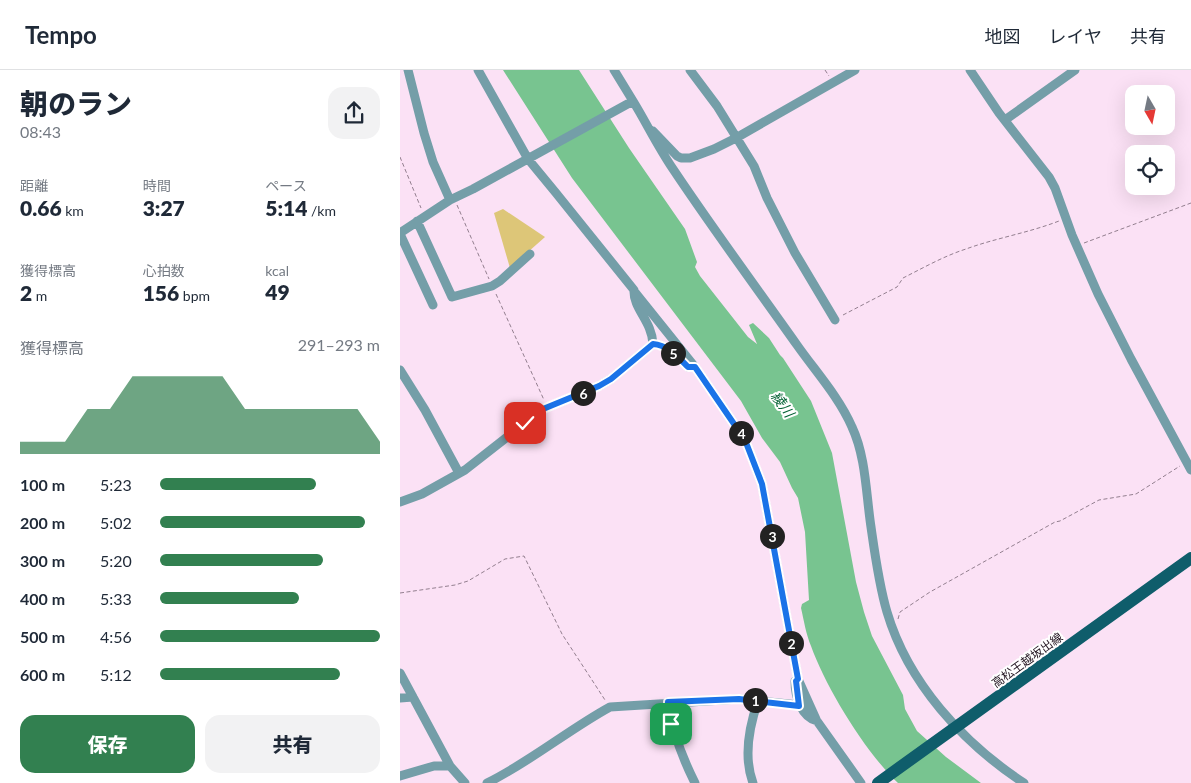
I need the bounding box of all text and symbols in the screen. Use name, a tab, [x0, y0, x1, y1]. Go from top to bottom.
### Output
text: Tempo	[25, 20, 97, 49]
text: 地図	[985, 25, 1021, 47]
text: レイヤ	[1049, 25, 1102, 47]
text: 共有	[1130, 25, 1166, 47]
north arrow	[1125, 85, 1175, 135]
map controls	[1125, 85, 1175, 195]
text: 朝のラン	[20, 86, 132, 120]
button: share	[328, 87, 380, 139]
text: 08:43	[20, 122, 61, 141]
button: locate	[1125, 145, 1175, 195]
text: 距離	[20, 177, 48, 194]
text: 時間	[143, 177, 171, 194]
text: ペース	[265, 177, 307, 194]
text: 0.66	[20, 195, 62, 220]
text: 3:27	[143, 195, 185, 220]
text: 5:14	[265, 195, 307, 220]
text: km	[62, 202, 84, 219]
text: /km	[307, 202, 336, 219]
text: 獲得標高	[20, 262, 76, 279]
text: 心拍数	[143, 262, 185, 279]
text: kcal	[265, 262, 289, 279]
text: 49	[265, 279, 290, 304]
text: 2	[20, 280, 32, 305]
text: 156	[143, 280, 179, 305]
text: m	[32, 287, 47, 304]
text: bpm	[179, 287, 210, 304]
text: 291–293 m	[298, 335, 380, 354]
text: 獲得標高	[20, 338, 84, 357]
pin: 5	[660, 340, 686, 366]
text: 5	[669, 345, 678, 362]
pin: 6	[570, 380, 596, 406]
text: 6	[579, 385, 588, 402]
water label: 綾川	[768, 388, 799, 422]
pin	[504, 402, 546, 444]
icon: check	[511, 409, 539, 437]
pin: 4	[728, 420, 754, 446]
text: 4	[737, 425, 746, 442]
text: 100 m	[20, 475, 65, 494]
text: 5:23	[100, 475, 132, 494]
text: 200 m	[20, 513, 65, 532]
text: 5:02	[100, 513, 132, 532]
pin: 3	[760, 524, 784, 548]
text: 3	[768, 528, 777, 545]
text: 300 m	[20, 551, 65, 570]
text: 5:20	[100, 551, 132, 570]
text: 400 m	[20, 589, 65, 608]
text: 5:33	[100, 589, 132, 608]
text: 500 m	[20, 627, 65, 646]
text: 4:56	[100, 627, 132, 646]
street label: 高松王越坂出線	[989, 629, 1065, 691]
pin: 2	[778, 630, 804, 656]
text: 2	[787, 635, 796, 652]
text: 600 m	[20, 665, 65, 684]
text: 5:12	[100, 665, 132, 684]
pin: 1	[742, 688, 768, 712]
text: 1	[751, 692, 760, 709]
pin	[650, 703, 692, 745]
icon: arrive	[657, 710, 685, 738]
button: 保存	[20, 715, 195, 773]
button: 共有	[205, 715, 380, 773]

